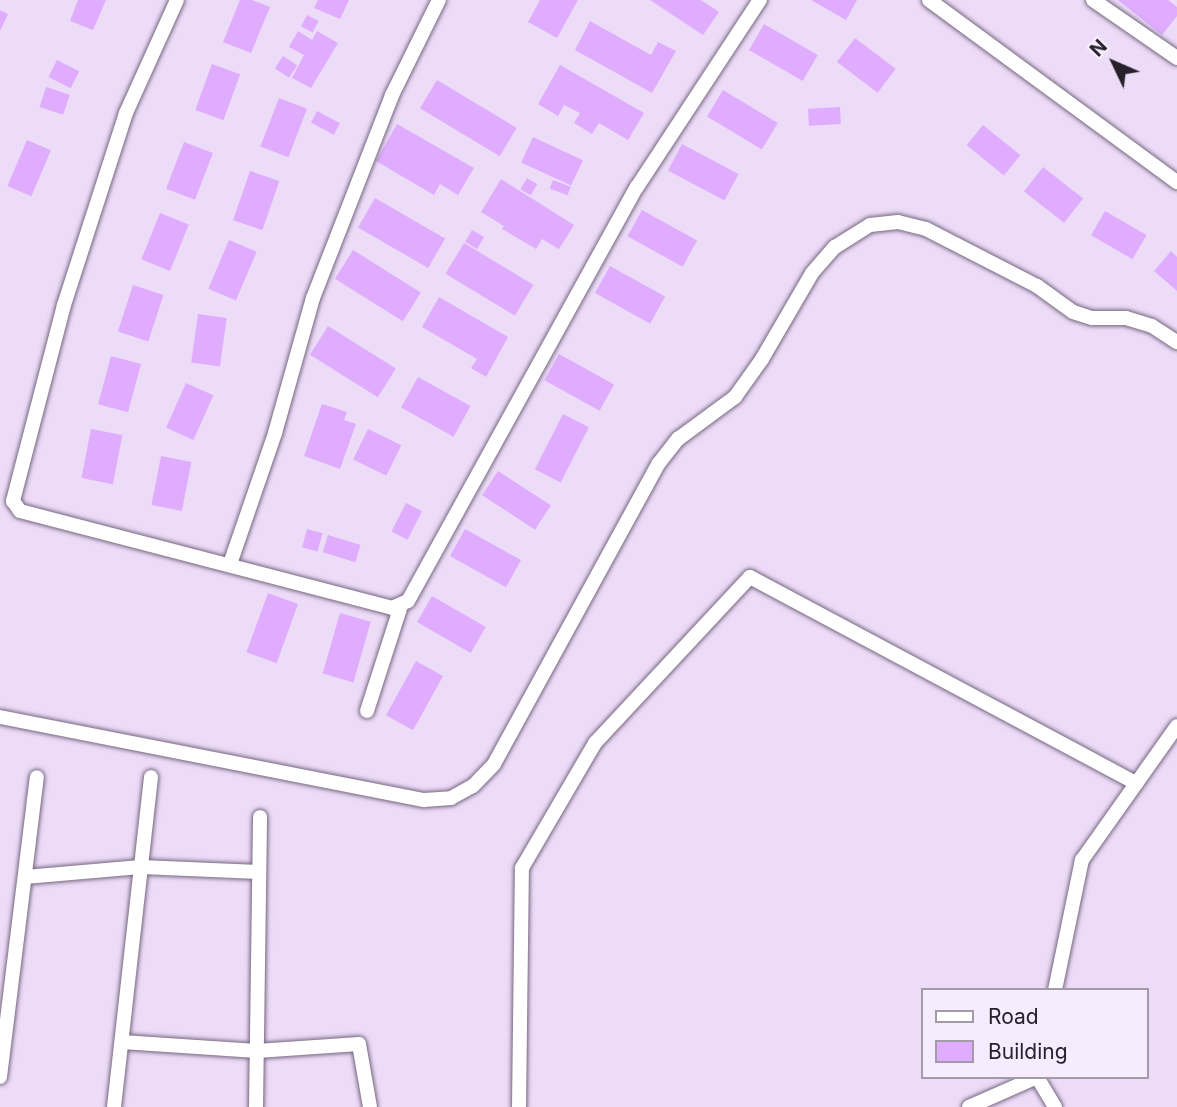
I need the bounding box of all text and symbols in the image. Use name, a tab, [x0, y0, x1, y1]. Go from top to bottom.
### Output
north arrow	[1079, 28, 1149, 98]
text: N	[1085, 35, 1112, 61]
legend	[922, 988, 1149, 1079]
text: Road	[988, 1004, 1039, 1029]
text: Building	[988, 1039, 1068, 1064]

